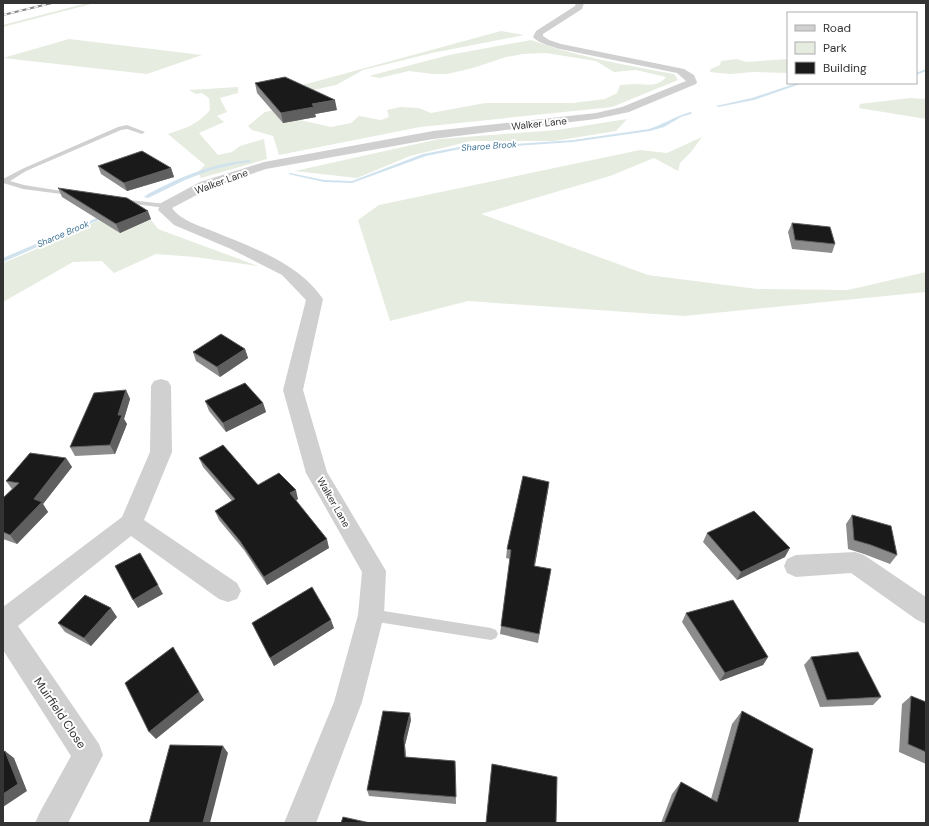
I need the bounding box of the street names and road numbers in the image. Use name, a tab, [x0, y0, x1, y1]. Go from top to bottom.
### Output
street label: Walker Lane	[511, 114, 568, 133]
street label: Walker Lane	[193, 166, 250, 197]
street label: Walker Lane	[314, 475, 353, 530]
street label: Muirfield Close	[30, 674, 90, 752]

